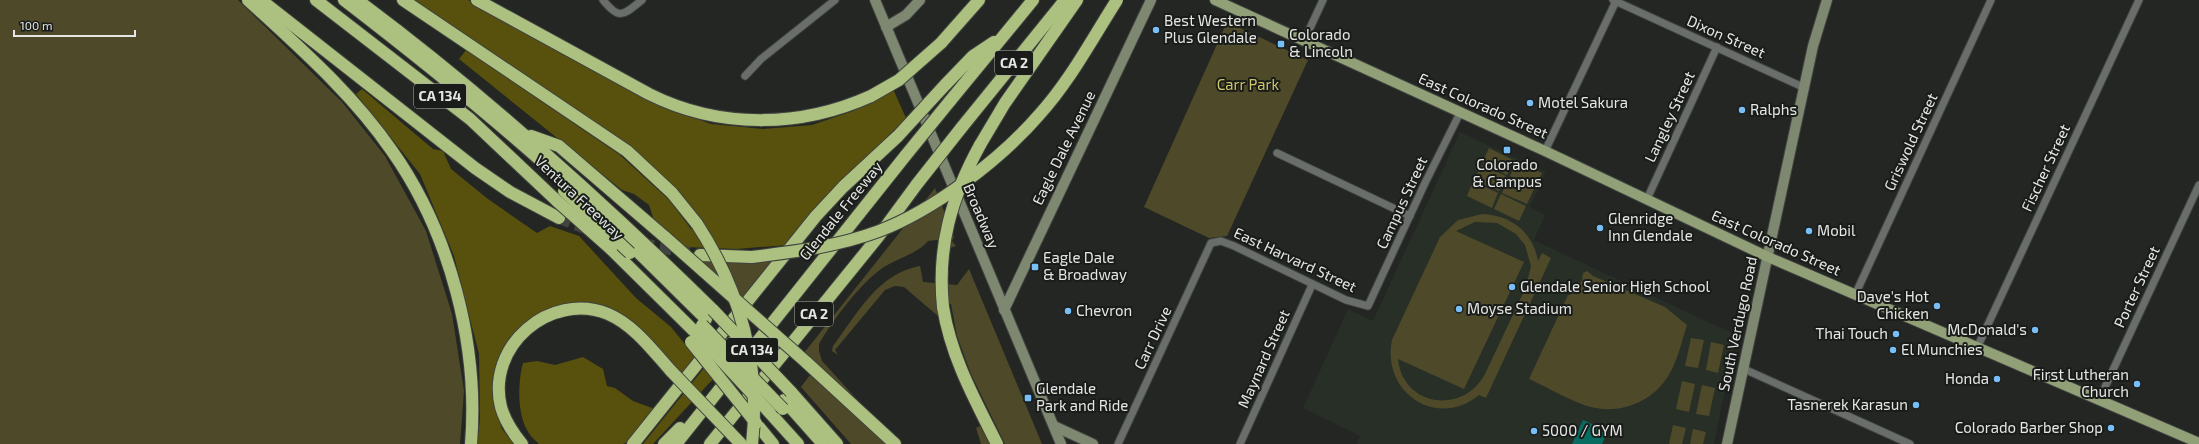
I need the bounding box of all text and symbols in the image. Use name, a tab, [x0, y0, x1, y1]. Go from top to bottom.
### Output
place label: Best Western Plus Glendale	[1164, 11, 1257, 46]
street label: Dixon Street	[1685, 11, 1769, 61]
scale bar	[14, 12, 135, 38]
text: 100 m	[20, 18, 52, 32]
marker: Best Western Plus Glendale	[1151, 25, 1161, 35]
place label: Colorado & Lincoln	[1289, 25, 1353, 60]
marker: Colorado & Lincoln	[1276, 39, 1286, 49]
road number: CA 2	[995, 51, 1033, 75]
street label: East Colorado Street	[1416, 68, 1551, 142]
street label: Langley Street	[1640, 68, 1698, 165]
park label: Carr Park	[1217, 75, 1280, 93]
road number: CA 134	[414, 84, 466, 108]
street label: Eagle Dale Avenue	[1028, 88, 1099, 208]
street label: Griswold Street	[1880, 90, 1941, 193]
place label: Motel Sakura	[1538, 93, 1628, 111]
marker: Motel Sakura	[1525, 98, 1535, 108]
place label: Ralphs	[1750, 100, 1797, 118]
marker: Ralphs	[1737, 105, 1747, 115]
street label: Fischer Street	[2017, 121, 2073, 214]
marker: Colorado & Campus	[1502, 145, 1512, 155]
street label: Ventura Freeway	[531, 151, 628, 243]
street label: Campus Street	[1372, 153, 1430, 252]
place label: Colorado & Campus	[1472, 155, 1542, 190]
street label: Glendale Freeway	[795, 157, 886, 263]
street label: Broadway	[960, 180, 1004, 251]
street label: East Colorado Street	[1709, 205, 1844, 279]
place label: Glenridge Inn Glendale	[1608, 209, 1693, 244]
place label: Mobil	[1817, 221, 1856, 239]
street label: East Harvard Street	[1231, 223, 1360, 296]
marker: Glenridge Inn Glendale	[1595, 223, 1605, 233]
marker: Mobil	[1804, 226, 1814, 236]
street label: Porter Street	[2109, 243, 2163, 330]
place label: Eagle Dale & Broadway	[1043, 248, 1127, 283]
street label: South Verdugo Road	[1714, 255, 1760, 393]
marker: Eagle Dale & Broadway	[1030, 262, 1040, 272]
place label: Glendale Senior High School	[1520, 277, 1710, 295]
marker: Glendale Senior High School	[1507, 282, 1517, 292]
place label: Dave's Hot Chicken	[1857, 287, 1929, 322]
place label: Moyse Stadium	[1467, 299, 1572, 317]
place label: Chevron	[1076, 301, 1132, 319]
marker: Dave's Hot Chicken	[1932, 301, 1942, 311]
road number: CA 2	[795, 302, 833, 326]
street label: Carr Drive	[1130, 303, 1175, 372]
marker: Moyse Stadium	[1454, 304, 1464, 314]
marker: Chevron	[1063, 306, 1073, 316]
street label: Maynard Street	[1233, 306, 1293, 411]
place label: McDonald's	[1947, 320, 2027, 338]
place label: Thai Touch	[1815, 324, 1888, 342]
marker: McDonald's	[2030, 325, 2040, 335]
marker: Thai Touch	[1891, 329, 1901, 339]
road number: CA 134	[726, 338, 778, 362]
place label: El Munchies	[1901, 340, 1983, 358]
marker: El Munchies	[1888, 345, 1898, 355]
place label: First Lutheran Church	[2033, 365, 2129, 400]
place label: Honda	[1945, 369, 1989, 387]
marker: Honda	[1992, 374, 2002, 384]
place label: Glendale Park and Ride	[1036, 379, 1128, 414]
marker: First Lutheran Church	[2132, 379, 2142, 389]
marker: Glendale Park and Ride	[1023, 393, 1033, 403]
place label: Tasnerek Karasun	[1787, 395, 1908, 413]
marker: Tasnerek Karasun	[1911, 400, 1921, 410]
place label: Colorado Barber Shop	[1955, 418, 2103, 436]
place label: 5000 / GYM	[1542, 421, 1623, 439]
marker: Colorado Barber Shop	[2106, 423, 2116, 433]
marker: 5000 / GYM	[1529, 426, 1539, 436]

